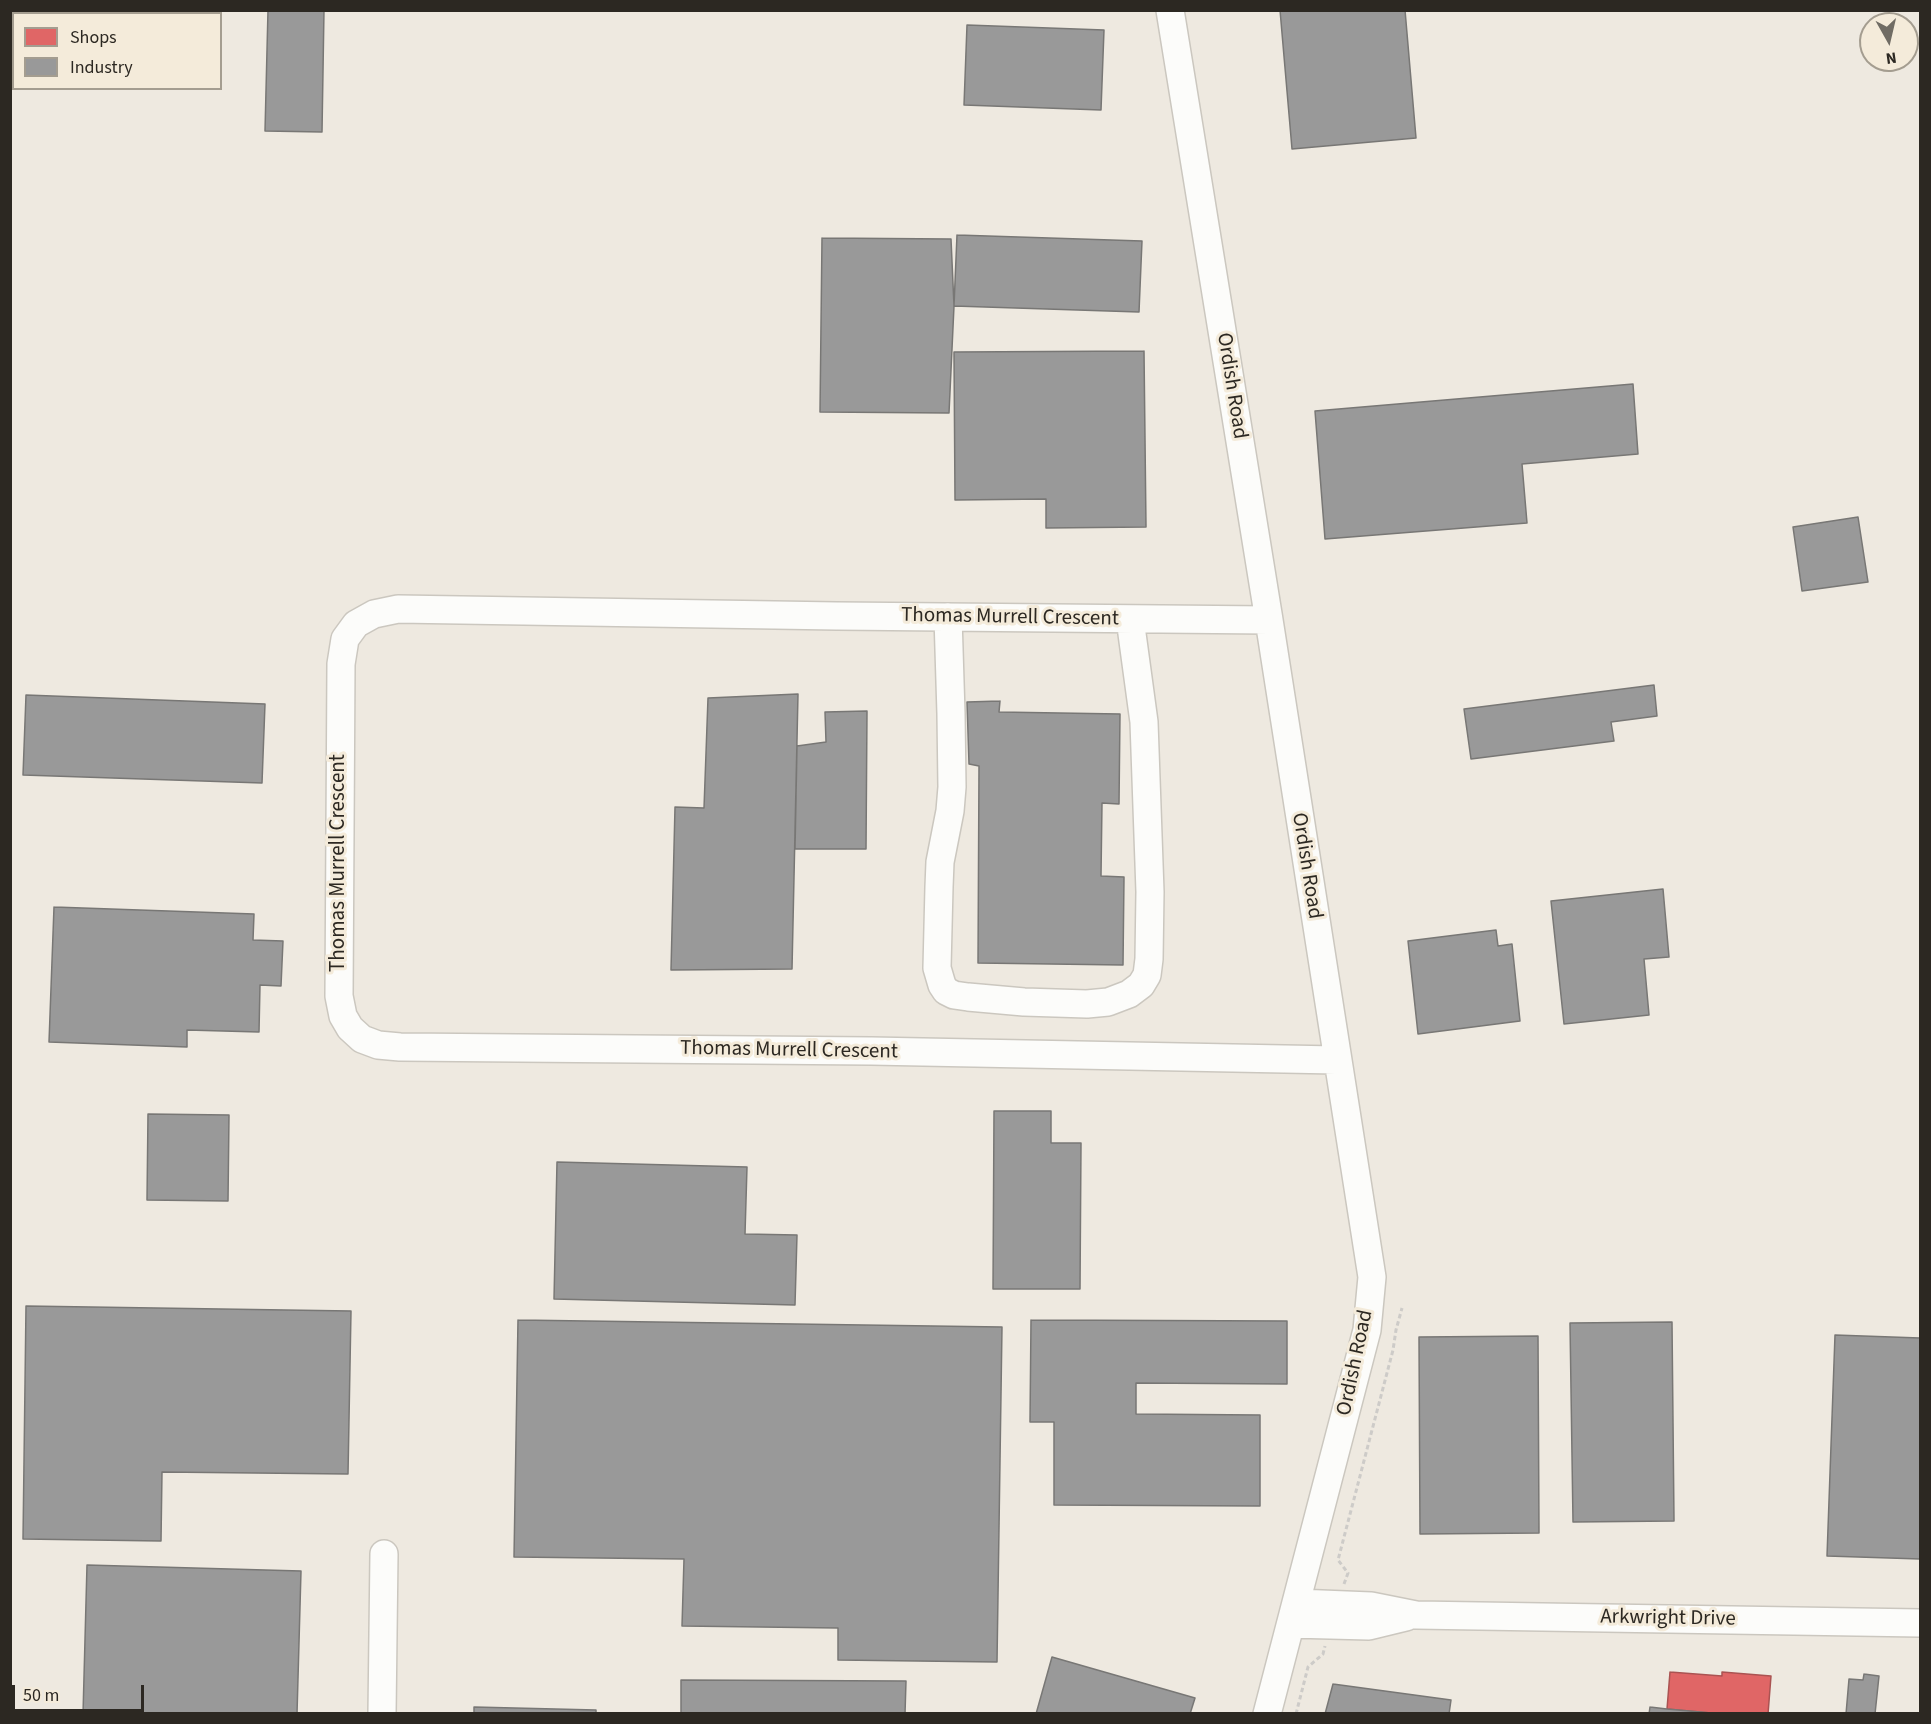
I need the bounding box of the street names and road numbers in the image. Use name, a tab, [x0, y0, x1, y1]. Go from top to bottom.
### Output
street label: Ordish Road	[1210, 331, 1252, 441]
street label: Thomas Murrell Crescent	[901, 604, 1119, 632]
street label: Thomas Murrell Crescent	[326, 754, 352, 972]
street label: Ordish Road	[1285, 811, 1327, 921]
street label: Thomas Murrell Crescent	[680, 1037, 898, 1065]
street label: Ordish Road	[1333, 1308, 1379, 1418]
street label: Arkwright Drive	[1600, 1605, 1736, 1633]

